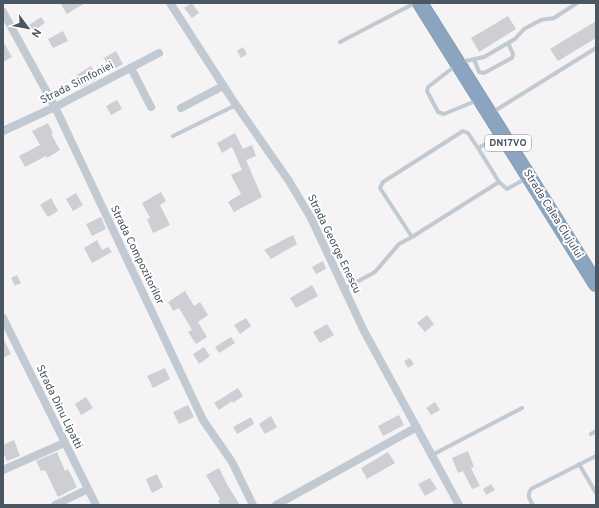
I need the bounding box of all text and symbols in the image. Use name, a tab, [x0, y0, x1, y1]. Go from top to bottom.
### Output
north arrow	[8, 8, 48, 48]
text: N	[28, 26, 44, 40]
street label: Strada Simfoniei	[38, 58, 116, 108]
road number: DN17VO	[485, 135, 531, 151]
street label: Strada Calea Clujului	[520, 167, 586, 261]
street label: Strada George Enescu	[304, 192, 364, 296]
street label: Strada Compozitorilor	[107, 203, 167, 308]
street label: Strada Dinu Lipatti	[33, 363, 85, 451]

